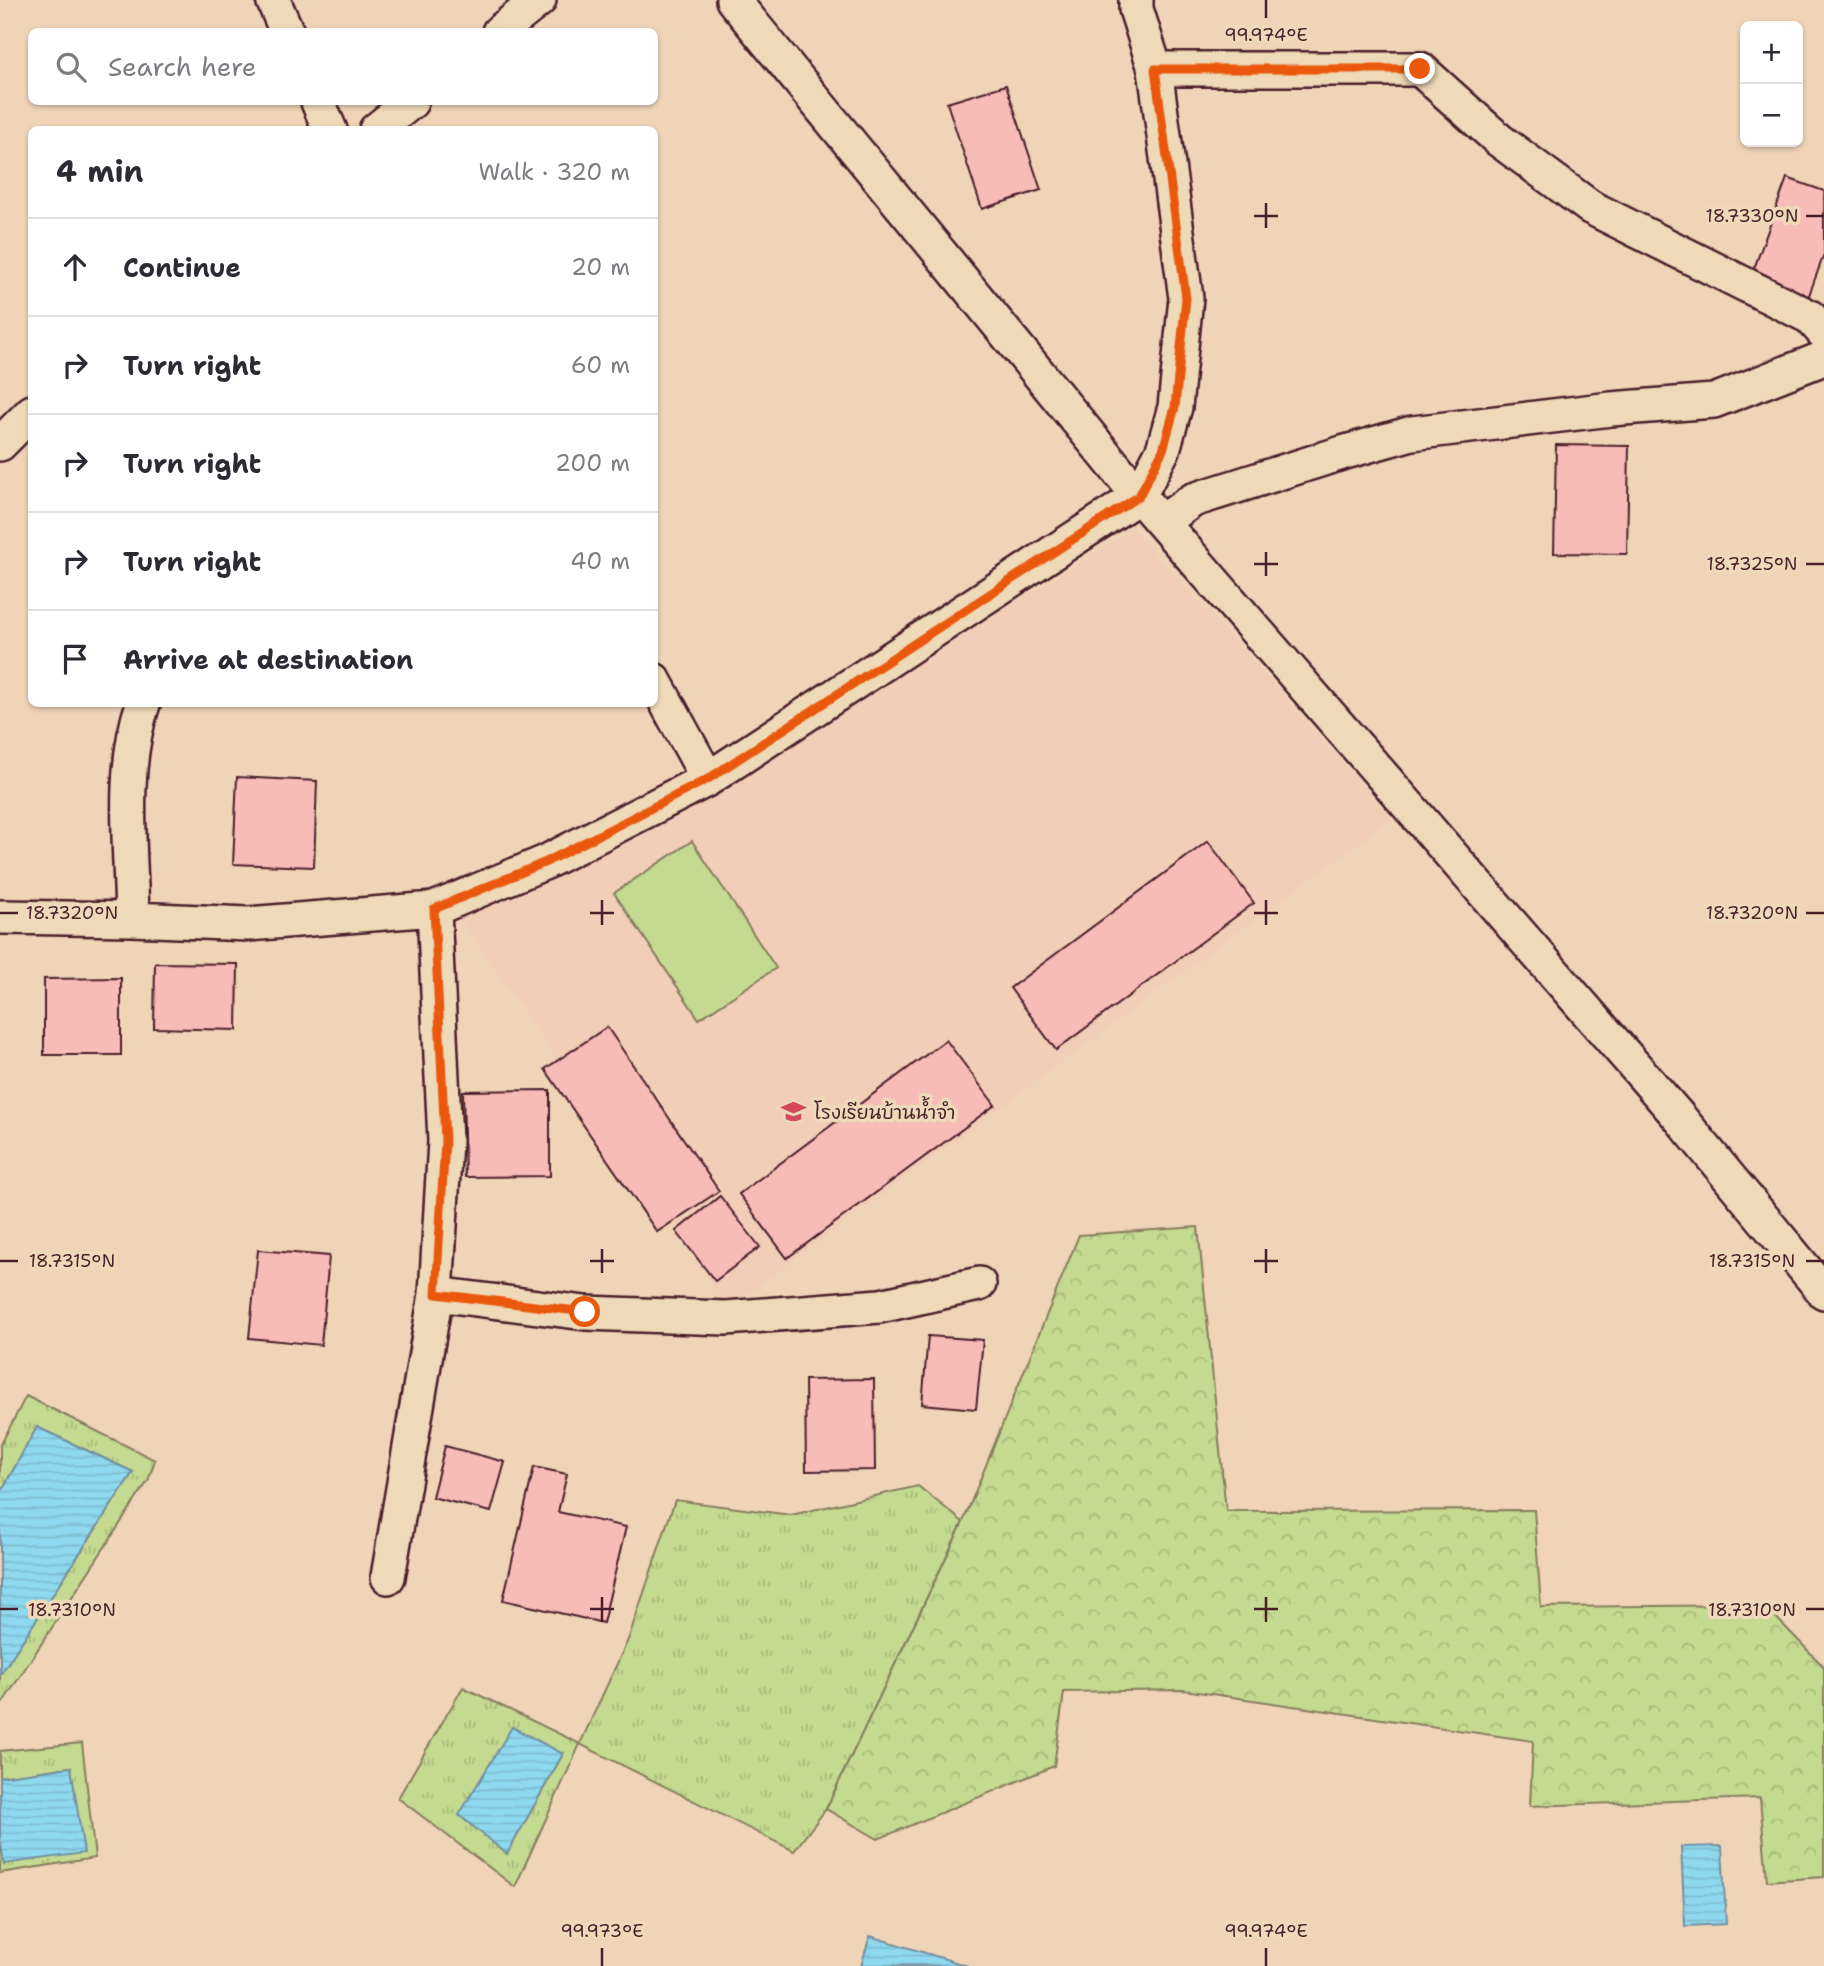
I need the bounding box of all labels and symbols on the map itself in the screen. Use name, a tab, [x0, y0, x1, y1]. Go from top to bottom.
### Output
text: 99.974°E	[1224, 23, 1308, 47]
route end	[1404, 53, 1435, 84]
text: 18.7330°N	[1706, 204, 1798, 228]
text: 18.7325°N	[1706, 552, 1798, 576]
text: 18.7320°N	[26, 901, 118, 925]
text: 18.7320°N	[1706, 901, 1798, 925]
place label: โรงเรียนบ้านน้ำจำ	[814, 1096, 955, 1125]
school or university icon: โรงเรียนบ้านน้ำจำ	[780, 1098, 808, 1126]
text: 18.7315°N	[29, 1249, 115, 1273]
text: 18.7315°N	[1709, 1249, 1795, 1273]
route start	[569, 1296, 600, 1327]
text: 18.7310°N	[28, 1598, 116, 1622]
text: 18.7310°N	[1708, 1598, 1796, 1622]
text: 99.973°E	[560, 1919, 644, 1943]
text: 99.974°E	[1224, 1919, 1308, 1943]

